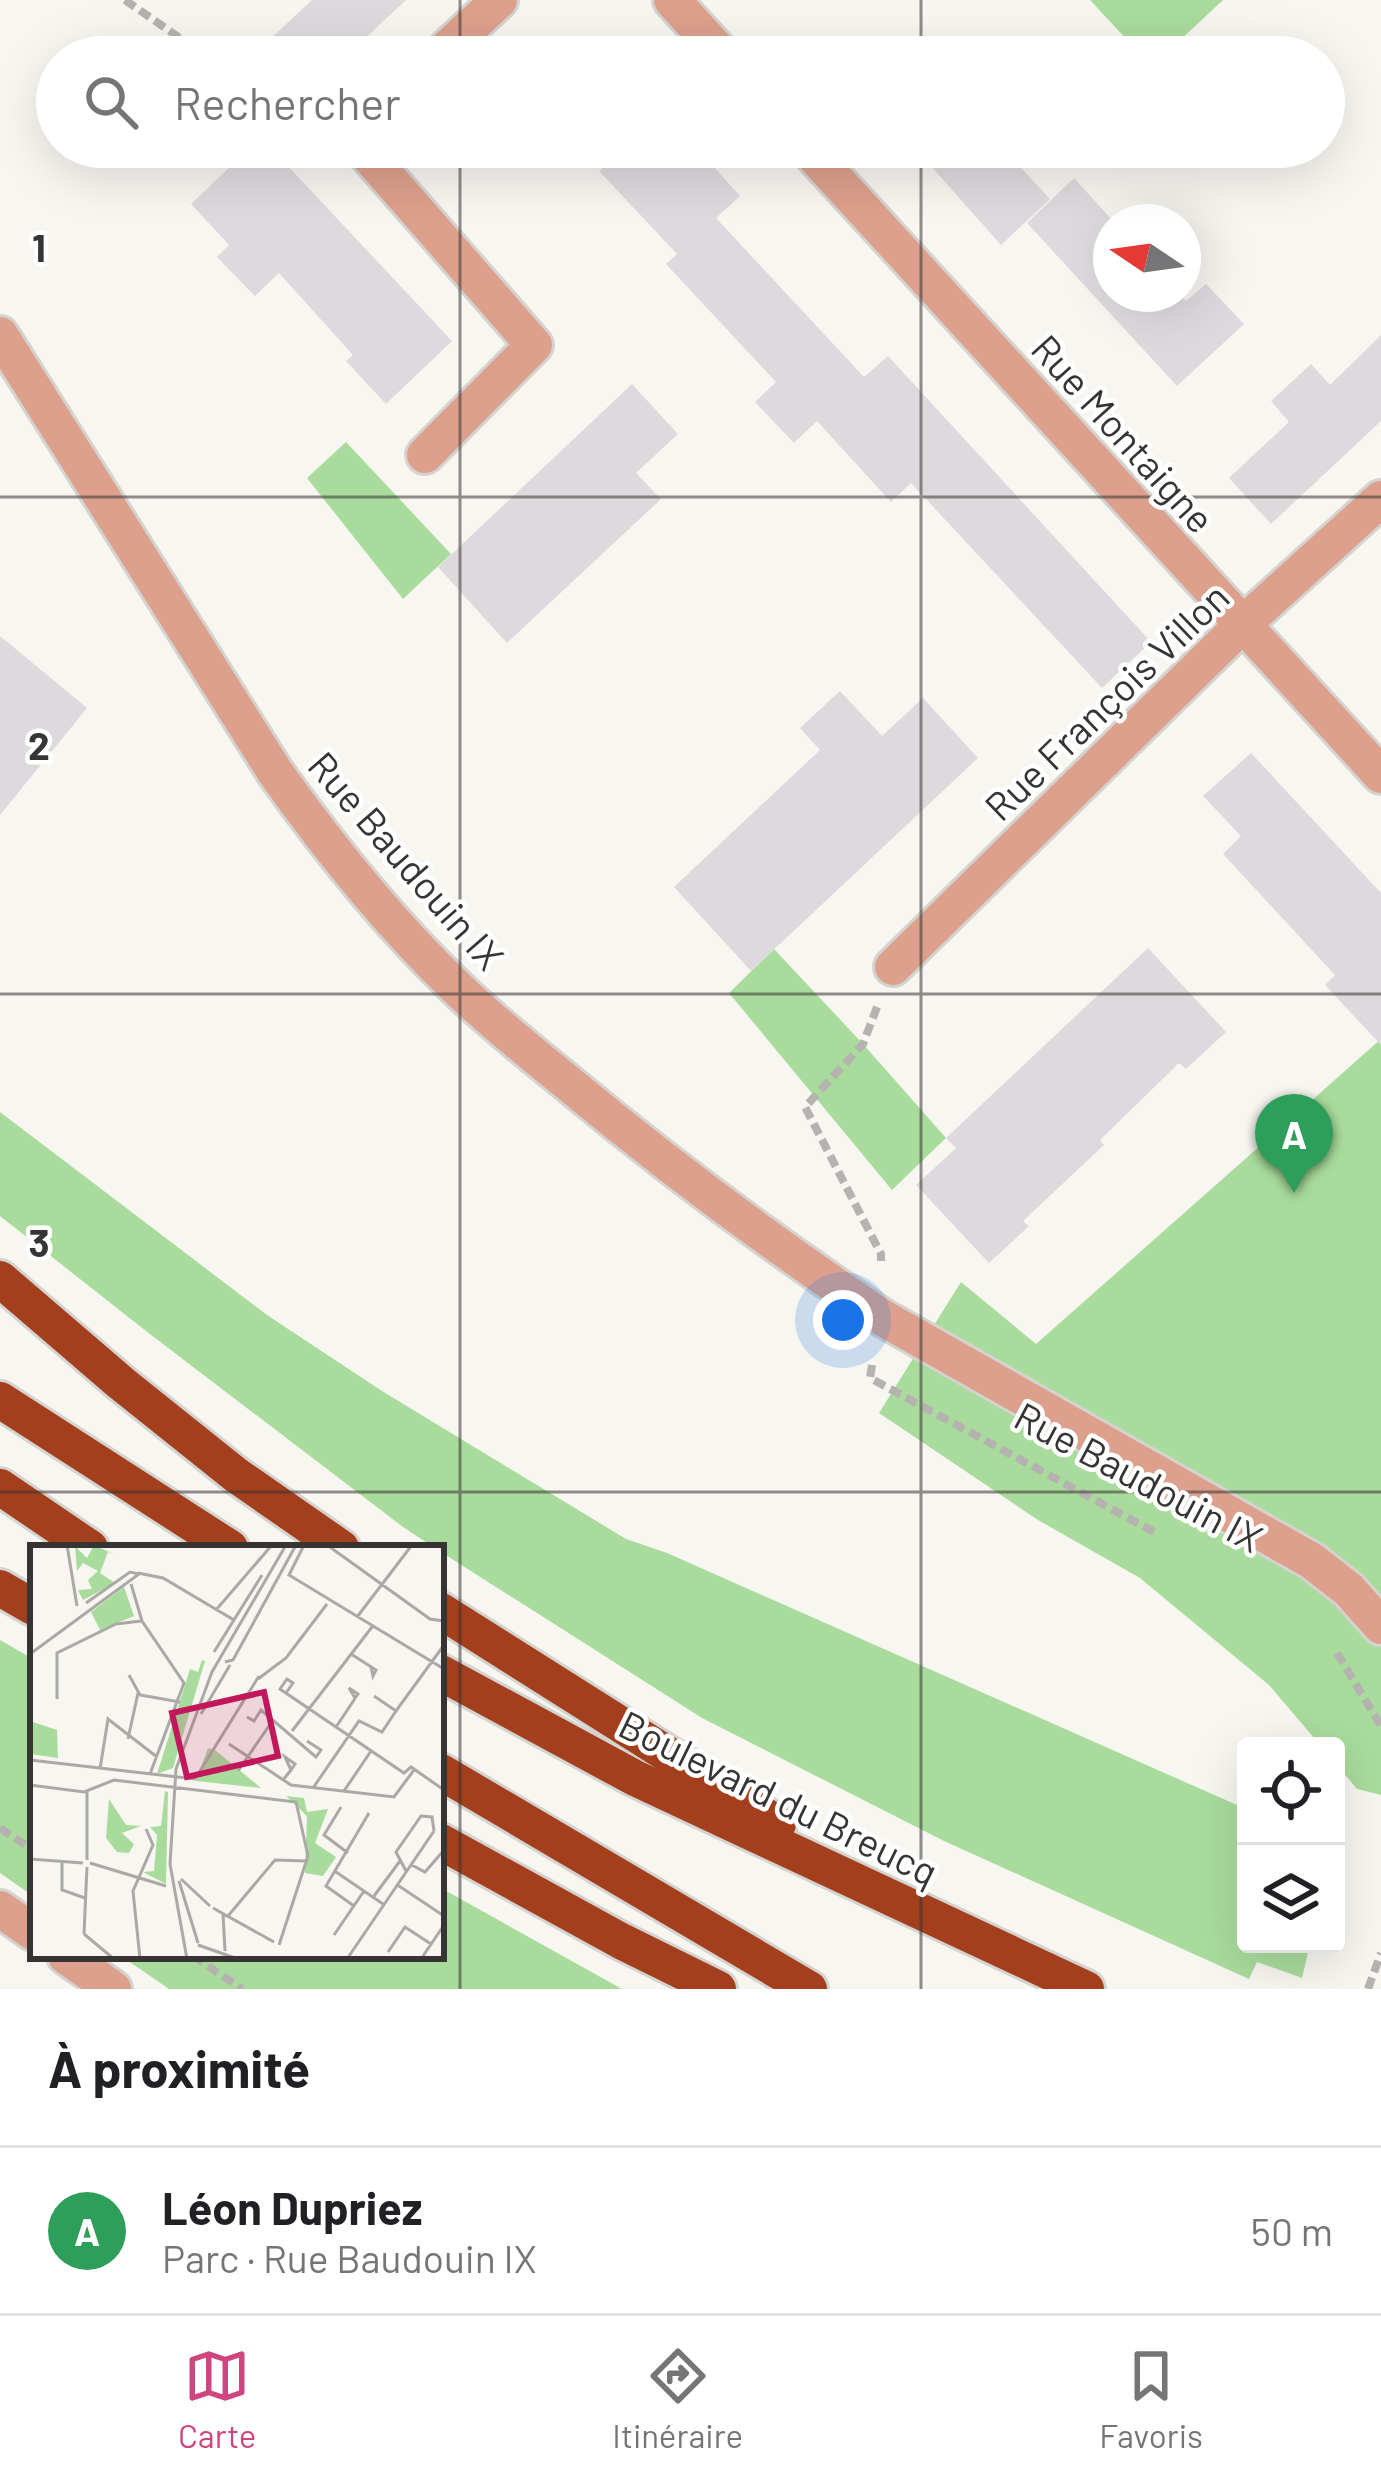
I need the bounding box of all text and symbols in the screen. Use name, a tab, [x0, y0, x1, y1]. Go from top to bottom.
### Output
search box	[36, 36, 1345, 168]
icon: search	[78, 69, 144, 135]
text: Rechercher	[174, 75, 401, 129]
north arrow	[1093, 204, 1201, 312]
text: 1	[32, 223, 46, 270]
street label: Rue Montaigne	[1023, 324, 1225, 542]
street label: Rue François Villon	[974, 573, 1238, 829]
text: 2	[28, 721, 50, 768]
street label: Rue Baudouin IX	[299, 741, 515, 979]
pin: A	[1255, 1094, 1333, 1193]
text: 3	[28, 1218, 50, 1265]
your location	[813, 1290, 873, 1350]
street label: Rue Baudouin IX	[1007, 1391, 1271, 1561]
inset map	[30, 1545, 444, 1959]
street label: Boulevard du Breucq	[612, 1699, 946, 1895]
map controls	[1237, 1737, 1345, 1953]
button: locate	[1237, 1737, 1345, 1845]
button: layers	[1237, 1845, 1345, 1953]
text: À proximité	[48, 2037, 310, 2098]
text: Léon Dupriez	[162, 2180, 423, 2234]
text: A	[74, 2207, 100, 2254]
text: 50 m	[1251, 2207, 1333, 2254]
text: Parc · Rue Baudouin IX	[162, 2234, 537, 2281]
tab: Carte	[178, 2343, 256, 2455]
tab: Itinéraire	[612, 2343, 743, 2455]
tab: Favoris	[1099, 2343, 1203, 2455]

